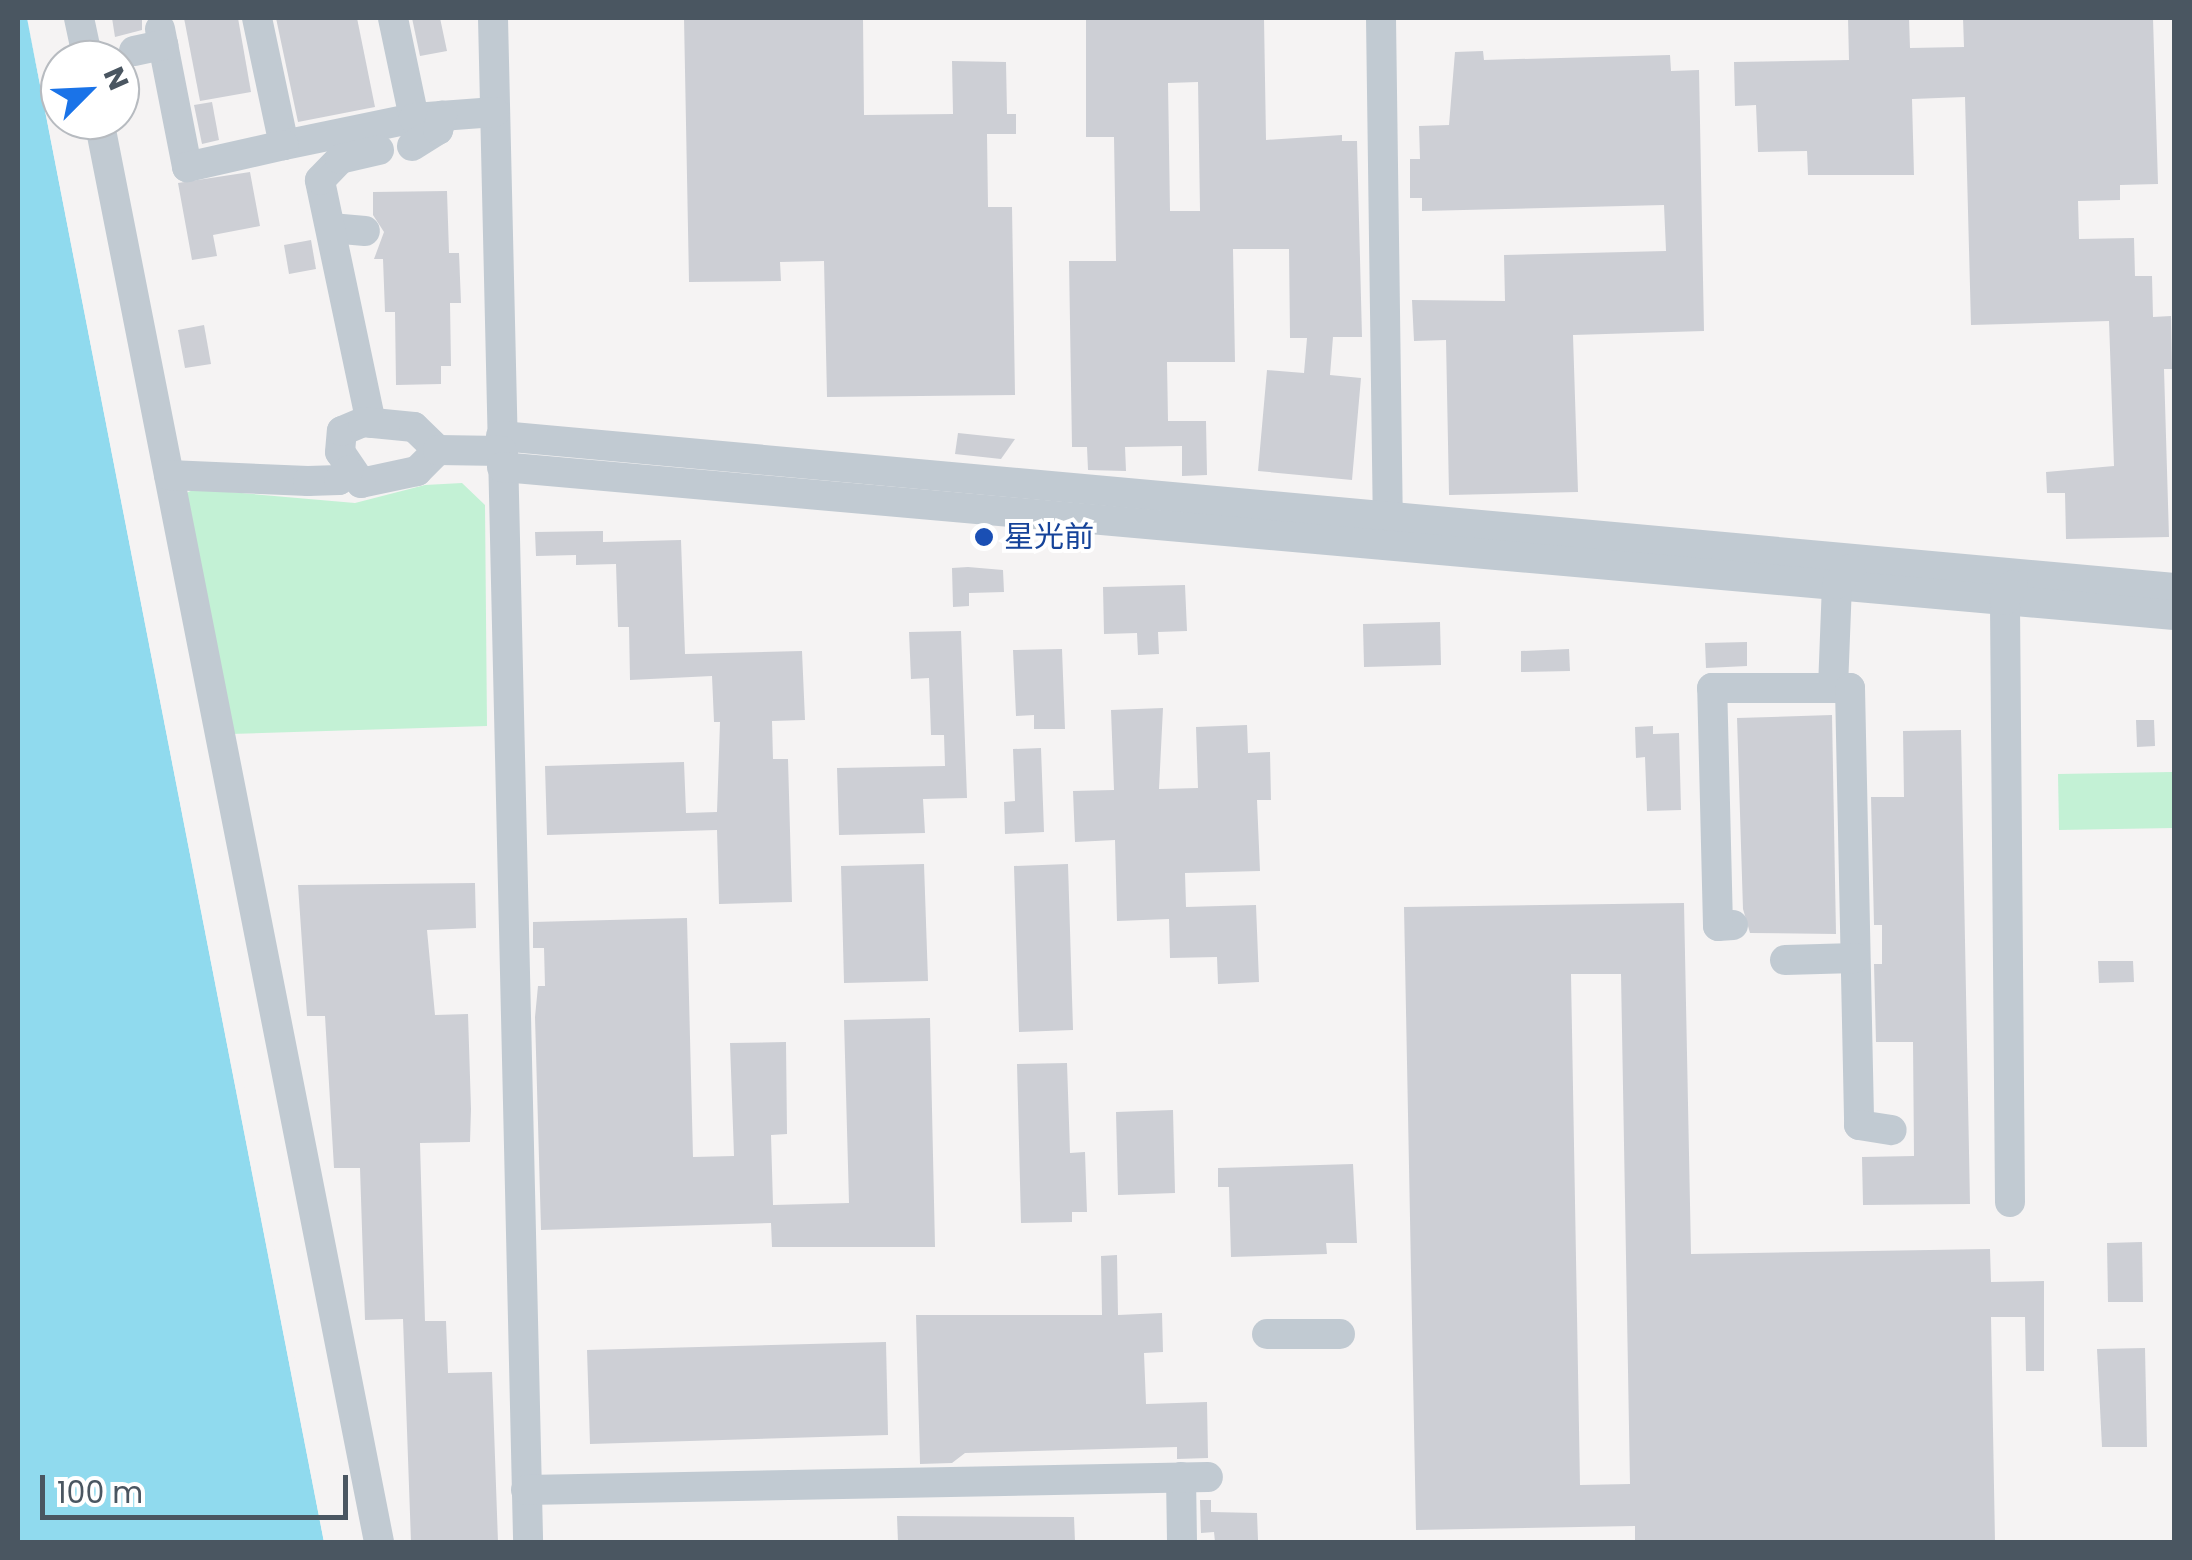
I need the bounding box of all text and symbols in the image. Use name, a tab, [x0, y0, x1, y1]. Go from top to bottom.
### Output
north arrow	[40, 40, 140, 140]
text: N	[94, 61, 138, 96]
place label: 星光前	[1004, 519, 1094, 555]
marker: 星光前	[973, 526, 995, 548]
scale bar	[45, 1455, 352, 1517]
text: 100 m	[57, 1471, 143, 1514]

